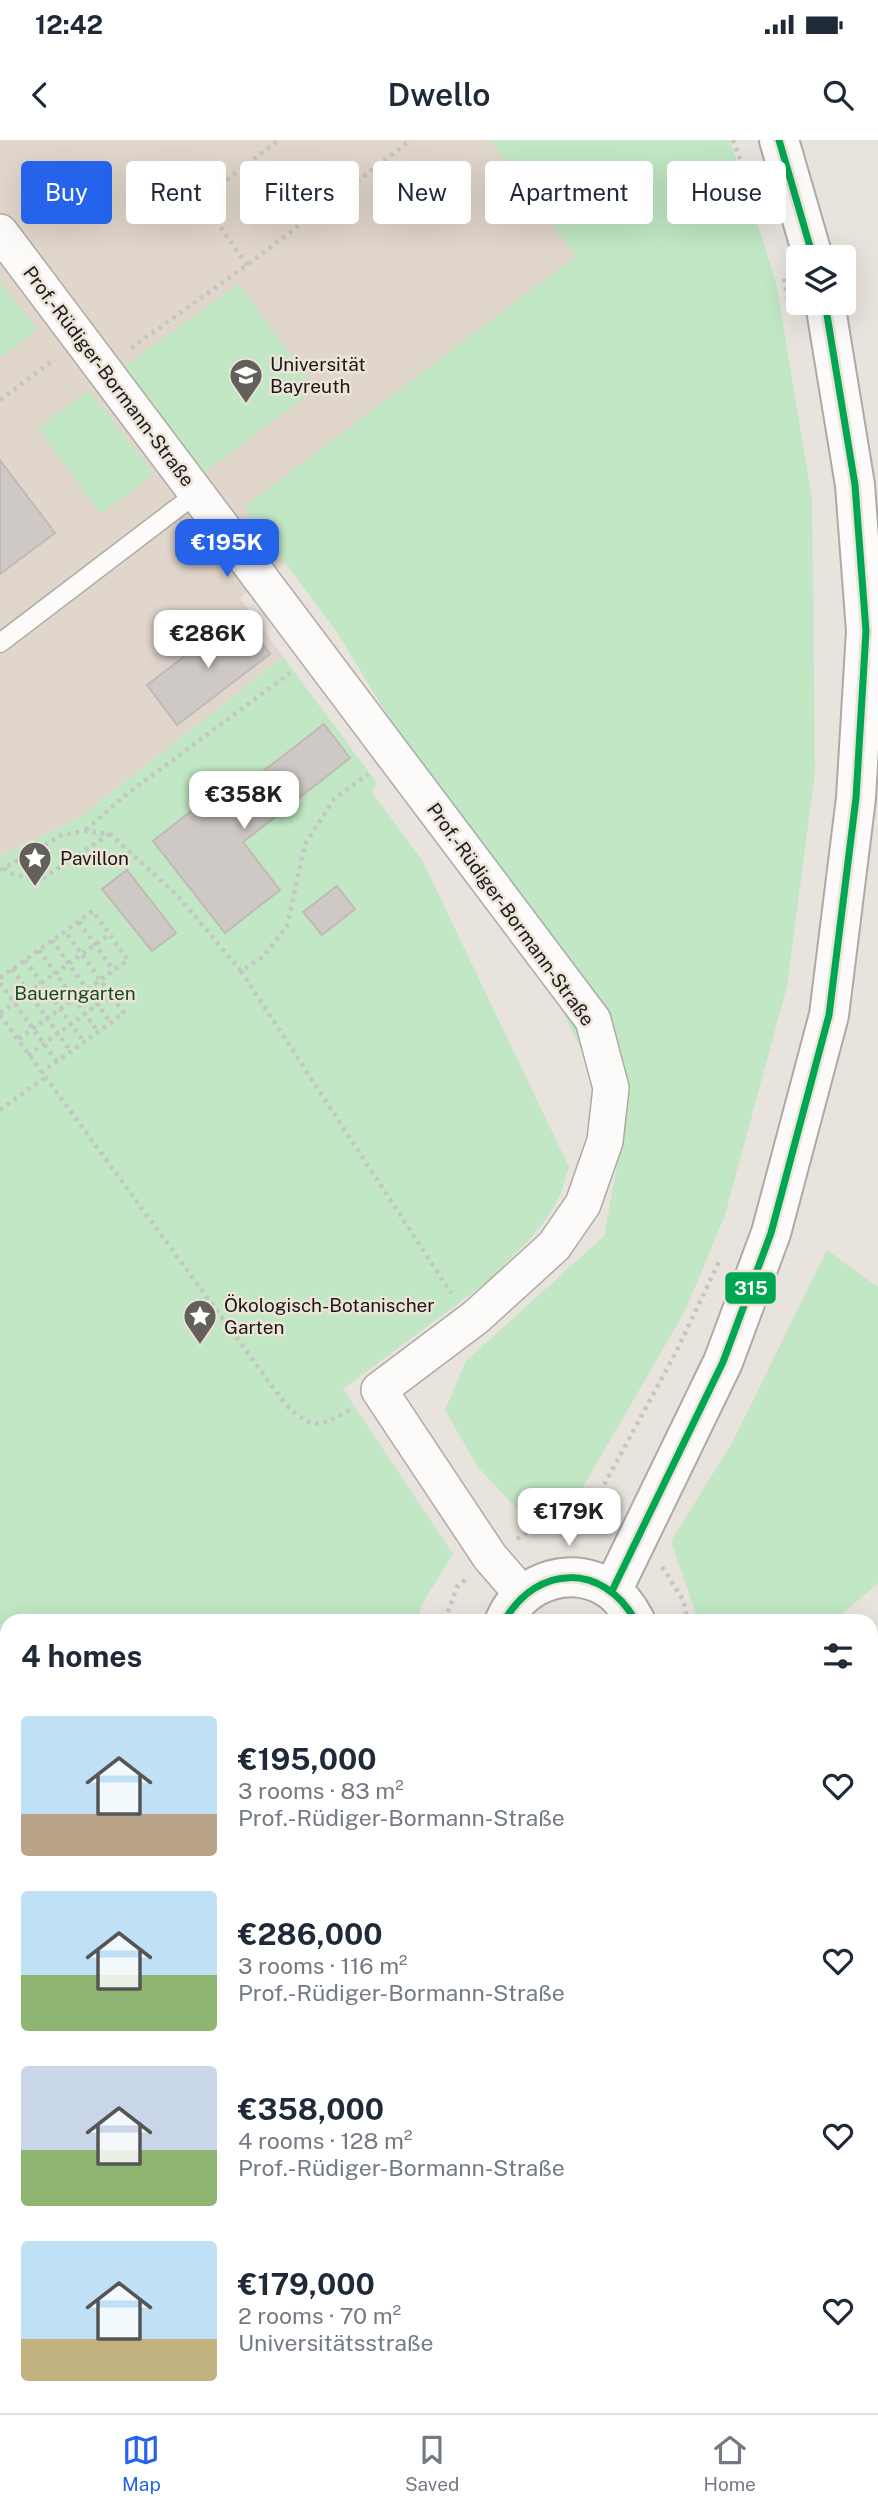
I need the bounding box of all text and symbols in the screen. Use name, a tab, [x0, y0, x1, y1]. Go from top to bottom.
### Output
text: 12:42	[35, 9, 103, 40]
icon: back	[21, 76, 59, 114]
text: Dwello	[388, 76, 490, 113]
icon: search	[819, 76, 857, 114]
chip: Buy	[21, 161, 112, 224]
chip: Rent	[126, 161, 226, 224]
chip: Filters	[240, 161, 359, 224]
chip: New	[373, 161, 471, 224]
chip: Apartment	[485, 161, 653, 224]
chip: House	[667, 161, 786, 224]
map controls	[786, 245, 856, 315]
button: layers	[786, 245, 856, 315]
street label: Prof.-Rüdiger-Bormann-Straße	[19, 262, 199, 490]
place label: Universität Bayreuth	[270, 353, 366, 397]
school or university icon: Universität Bayreuth	[227, 356, 265, 405]
pin: €195K	[178, 520, 276, 579]
text: €195K	[191, 528, 263, 555]
pin: €286K	[159, 610, 257, 670]
text: €286K	[170, 619, 246, 646]
pin: €358K	[195, 772, 293, 831]
text: €358K	[205, 780, 283, 807]
street label: Prof.-Rüdiger-Bormann-Straße	[423, 798, 599, 1030]
place icon: Pavillon	[16, 839, 54, 888]
place label: Pavillon	[60, 847, 129, 869]
park label: Bauerngarten	[14, 982, 136, 1004]
line badge: 315	[724, 1271, 777, 1305]
text: 315	[734, 1277, 768, 1299]
place label: Ökologisch-Botanischer Garten	[224, 1294, 435, 1338]
place icon: Ökologisch-Botanischer Garten	[181, 1297, 219, 1346]
pin: €179K	[520, 1488, 618, 1548]
text: €179K	[534, 1497, 604, 1524]
icon: filters	[819, 1637, 857, 1675]
text: 4 homes	[21, 1638, 142, 1674]
text: €195,000	[238, 1741, 377, 1777]
icon: home	[77, 1744, 161, 1828]
icon: heart	[819, 1767, 857, 1805]
text: 3 rooms · 83 m²	[238, 1777, 404, 1804]
text: Prof.-Rüdiger-Bormann-Straße	[238, 1804, 565, 1831]
text: €286,000	[238, 1916, 383, 1952]
icon: home	[77, 1919, 161, 2003]
icon: heart	[819, 1942, 857, 1980]
text: 3 rooms · 116 m²	[238, 1952, 408, 1979]
text: Prof.-Rüdiger-Bormann-Straße	[238, 1979, 565, 2006]
text: €358,000	[238, 2091, 384, 2127]
icon: home	[77, 2094, 161, 2178]
icon: heart	[819, 2117, 857, 2155]
text: 4 rooms · 128 m²	[238, 2127, 412, 2154]
text: Prof.-Rüdiger-Bormann-Straße	[238, 2154, 565, 2181]
text: €179,000	[238, 2266, 375, 2302]
icon: home	[77, 2269, 161, 2353]
icon: heart	[819, 2292, 857, 2330]
text: 2 rooms · 70 m²	[238, 2302, 401, 2329]
text: Universitätsstraße	[238, 2329, 434, 2356]
tab: Map	[122, 2431, 161, 2495]
tab: Saved	[405, 2431, 459, 2495]
tab: Home	[703, 2431, 756, 2495]

